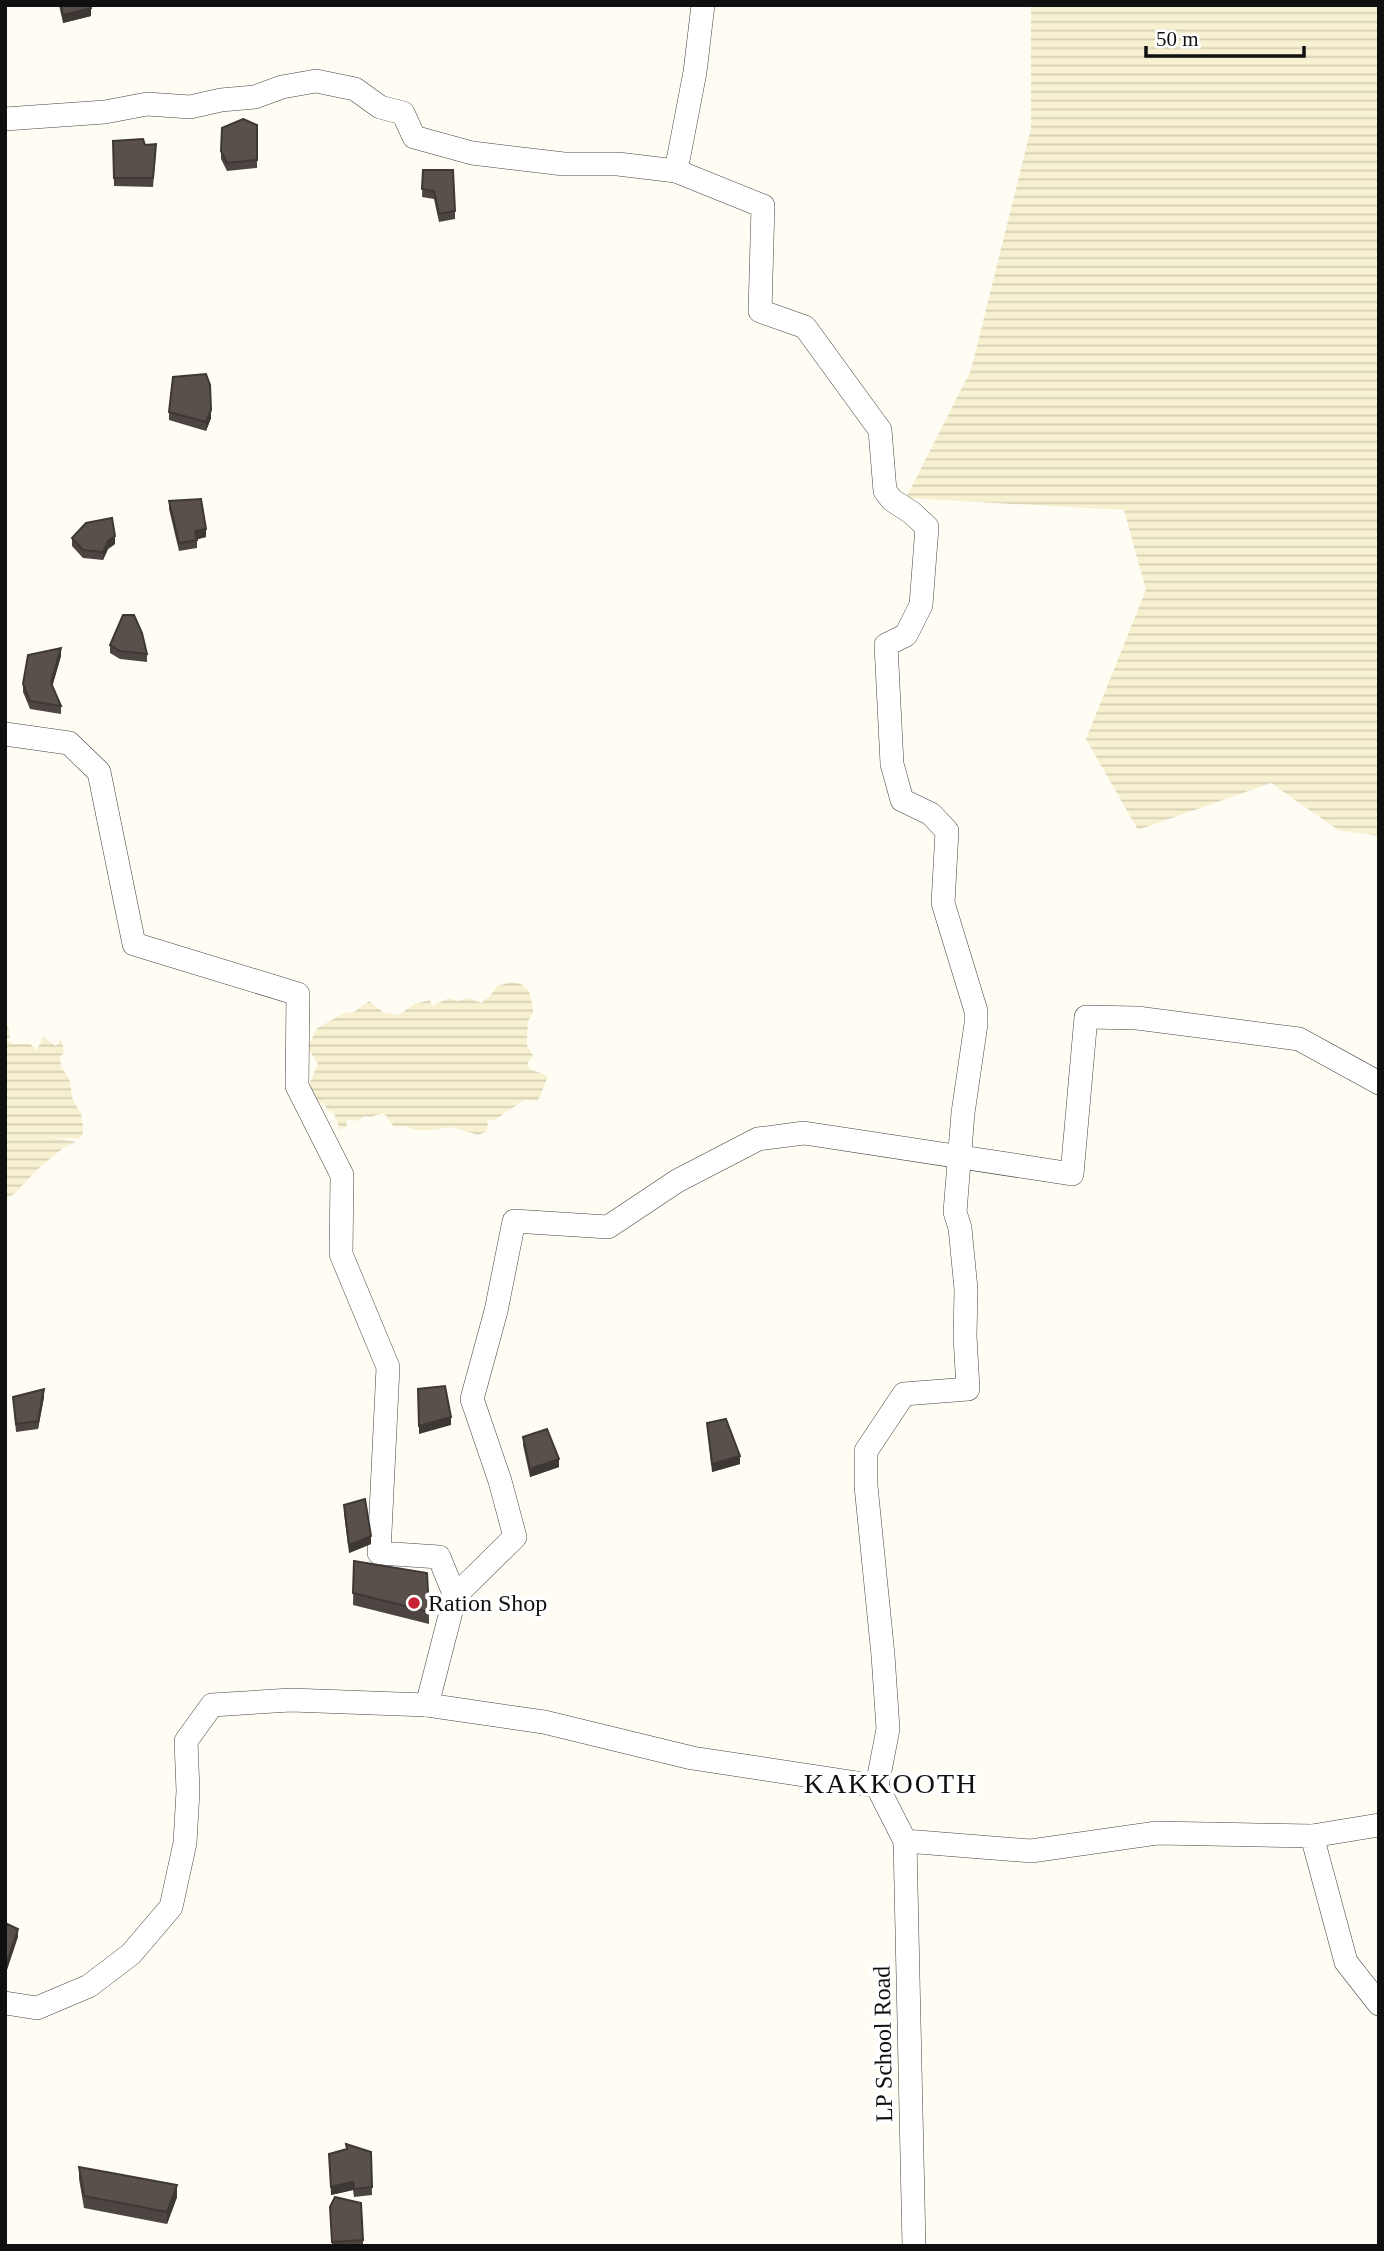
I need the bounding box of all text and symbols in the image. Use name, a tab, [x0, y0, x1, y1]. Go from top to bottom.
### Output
scale bar	[1146, 14, 1304, 58]
text: 50 m	[1156, 27, 1199, 51]
place label: Ration Shop	[428, 1590, 547, 1616]
marker: Ration Shop	[406, 1595, 422, 1611]
district label: KAKKOOTH	[804, 1768, 978, 1799]
street label: LP School Road	[869, 1966, 897, 2122]

